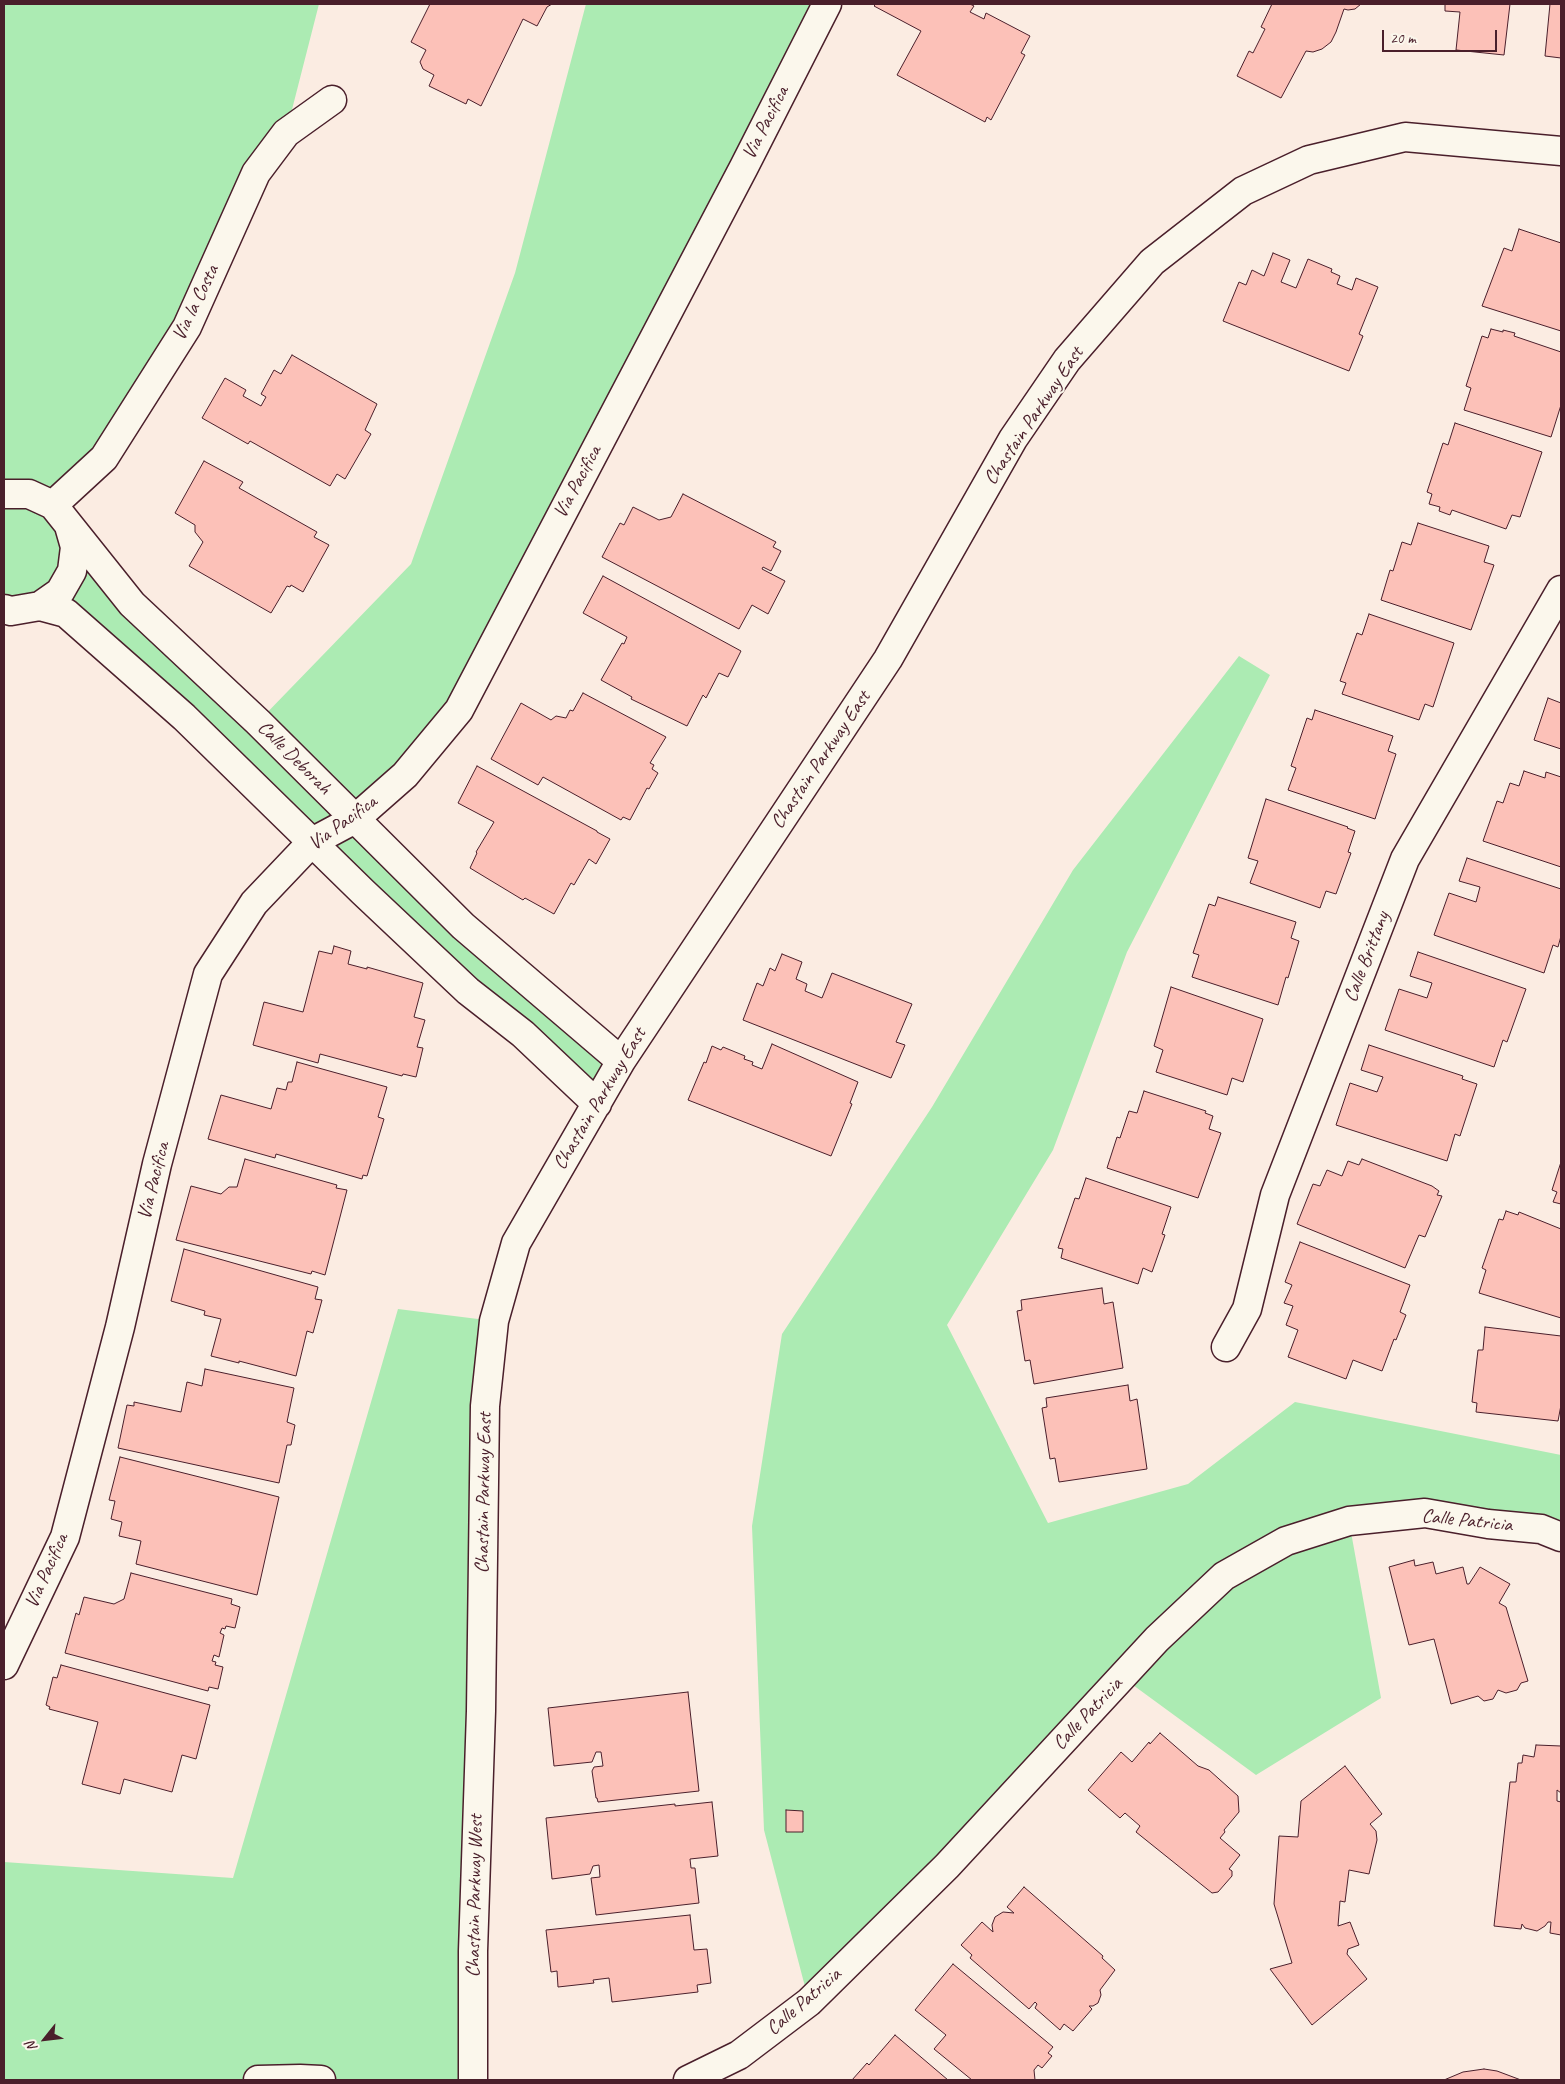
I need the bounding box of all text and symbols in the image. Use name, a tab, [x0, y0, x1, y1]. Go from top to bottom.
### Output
scale bar	[1385, 20, 1500, 52]
text: 20 m	[1390, 29, 1416, 48]
street label: Via Pacifica	[737, 82, 795, 164]
street label: Via la Costa	[167, 261, 225, 345]
street label: Chastain Parkway East	[979, 343, 1089, 489]
street label: Via Pacifica	[549, 442, 607, 522]
street label: Chastain Parkway East	[766, 687, 876, 833]
street label: Calle Deborah	[252, 716, 336, 800]
street label: Via Pacifica	[304, 790, 382, 856]
street label: Calle Brittany	[1339, 908, 1395, 1006]
street label: Chastain Parkway East	[548, 1024, 652, 1174]
street label: Via Pacifica	[133, 1140, 175, 1222]
street label: Chastain Parkway East	[471, 1412, 497, 1574]
street label: Calle Patricia	[1420, 1504, 1514, 1538]
street label: Via Pacifica	[20, 1530, 74, 1612]
street label: Calle Patricia	[1048, 1673, 1128, 1755]
street label: Chastain Parkway West	[462, 1814, 488, 1978]
street label: Calle Patricia	[762, 1963, 846, 2041]
north arrow	[20, 2014, 70, 2064]
text: N	[22, 2039, 41, 2054]

